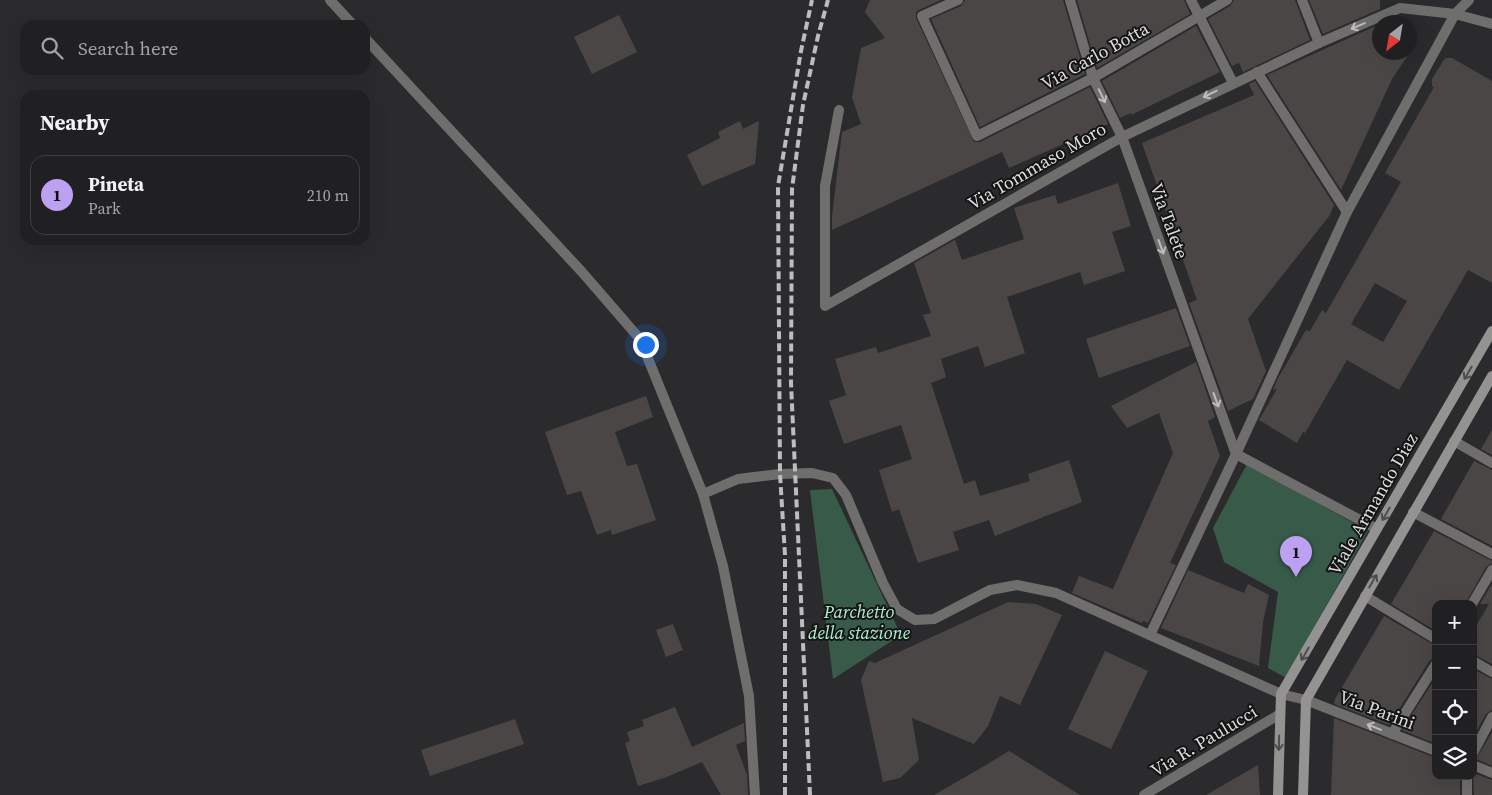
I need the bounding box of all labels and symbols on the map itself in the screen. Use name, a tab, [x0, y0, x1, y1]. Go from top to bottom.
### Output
street label: Via Carlo Botta	[1036, 15, 1154, 96]
north arrow	[1372, 15, 1417, 60]
one-way arrow	[1350, 23, 1365, 32]
one-way arrow	[1098, 88, 1107, 103]
one-way arrow	[1203, 90, 1218, 100]
street label: Via Tommaso Moro	[963, 116, 1111, 215]
street label: Via Talete	[1144, 180, 1195, 262]
one-way arrow	[1157, 239, 1166, 254]
your location	[633, 332, 659, 358]
one-way arrow	[1462, 365, 1472, 379]
one-way arrow	[1212, 391, 1222, 407]
street label: Viale Armando Diaz	[1322, 428, 1423, 579]
one-way arrow	[1381, 506, 1391, 520]
pin: 1	[1280, 536, 1312, 577]
one-way arrow	[1369, 575, 1379, 589]
park label: Parchetto della stazione	[808, 599, 911, 645]
one-way arrow	[1299, 646, 1309, 661]
street label: Via Parini	[1336, 684, 1419, 735]
street label: Via R. Paulucci	[1146, 699, 1262, 782]
one-way arrow	[1367, 722, 1382, 731]
one-way arrow	[1274, 734, 1284, 751]

